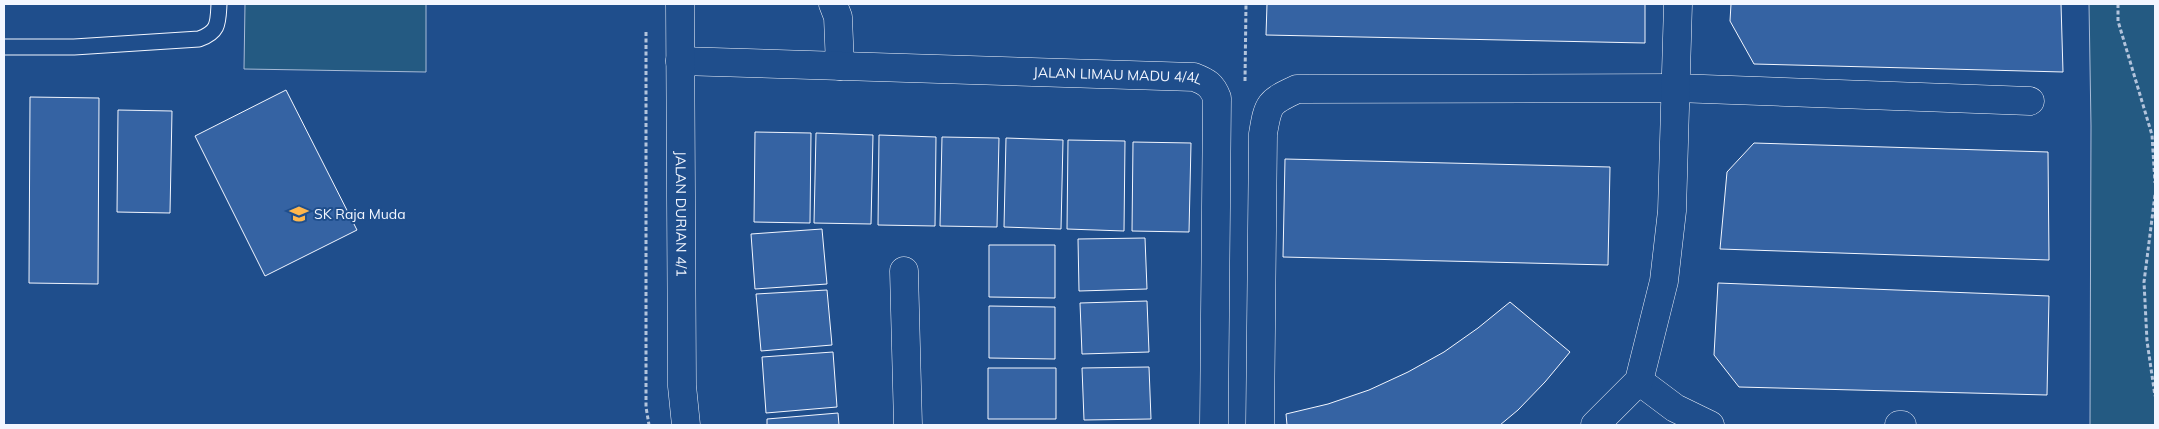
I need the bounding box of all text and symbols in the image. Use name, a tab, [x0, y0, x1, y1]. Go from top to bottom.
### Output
street label: JALAN LIMAU MADU 4/4L	[1033, 63, 1206, 89]
street label: JALAN DURIAN 4/1	[672, 151, 690, 277]
school or university icon: SK Raja Muda	[288, 203, 310, 225]
place label: SK Raja Muda	[314, 205, 406, 223]

